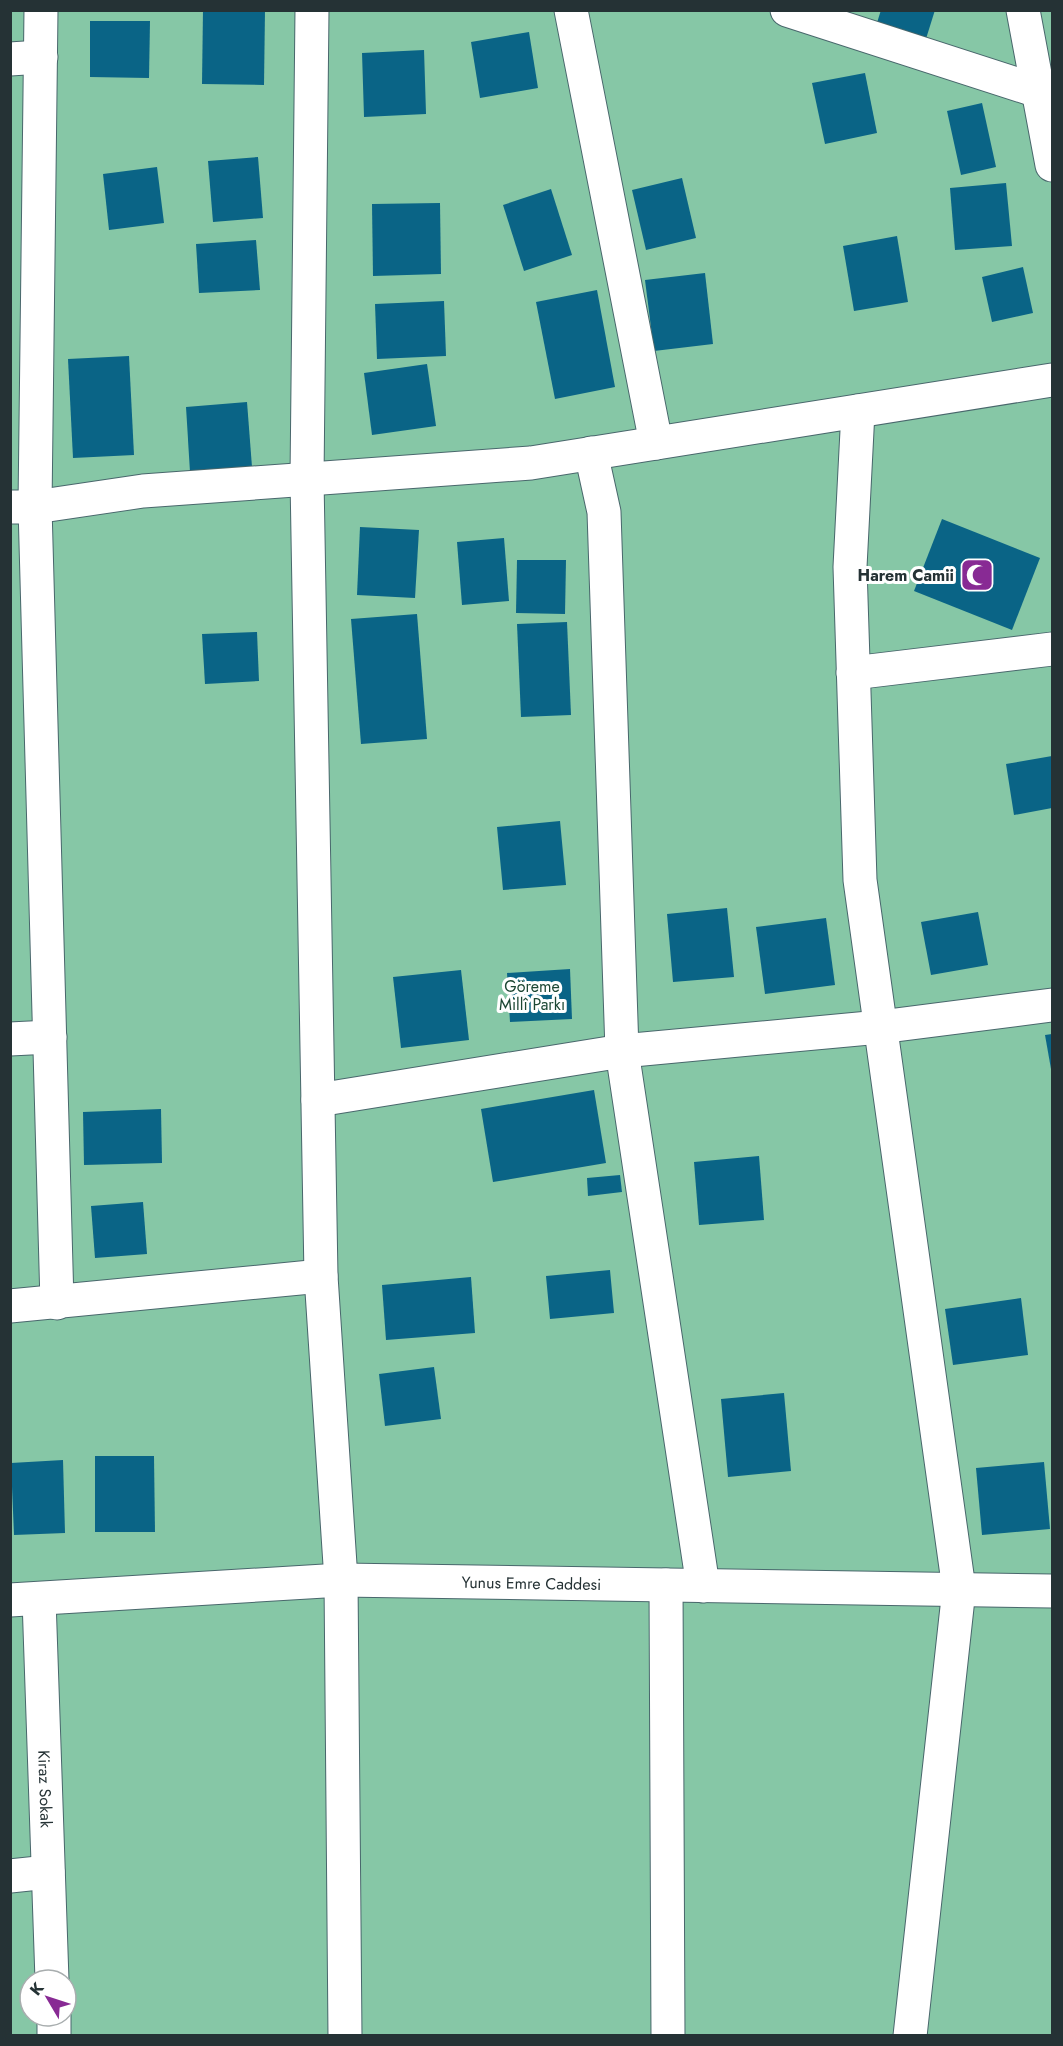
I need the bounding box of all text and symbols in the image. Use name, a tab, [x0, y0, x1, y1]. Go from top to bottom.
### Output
mosque icon: Harem Camii	[959, 557, 995, 593]
place label: Harem Camii	[858, 564, 954, 587]
park label: Göreme Millî Parkı	[499, 975, 565, 1016]
street label: Yunus Emre Caddesi	[461, 1571, 601, 1596]
street label: Kiraz Sokak	[32, 1750, 58, 1829]
north arrow	[18, 1968, 78, 2028]
text: K	[24, 1977, 50, 2000]

